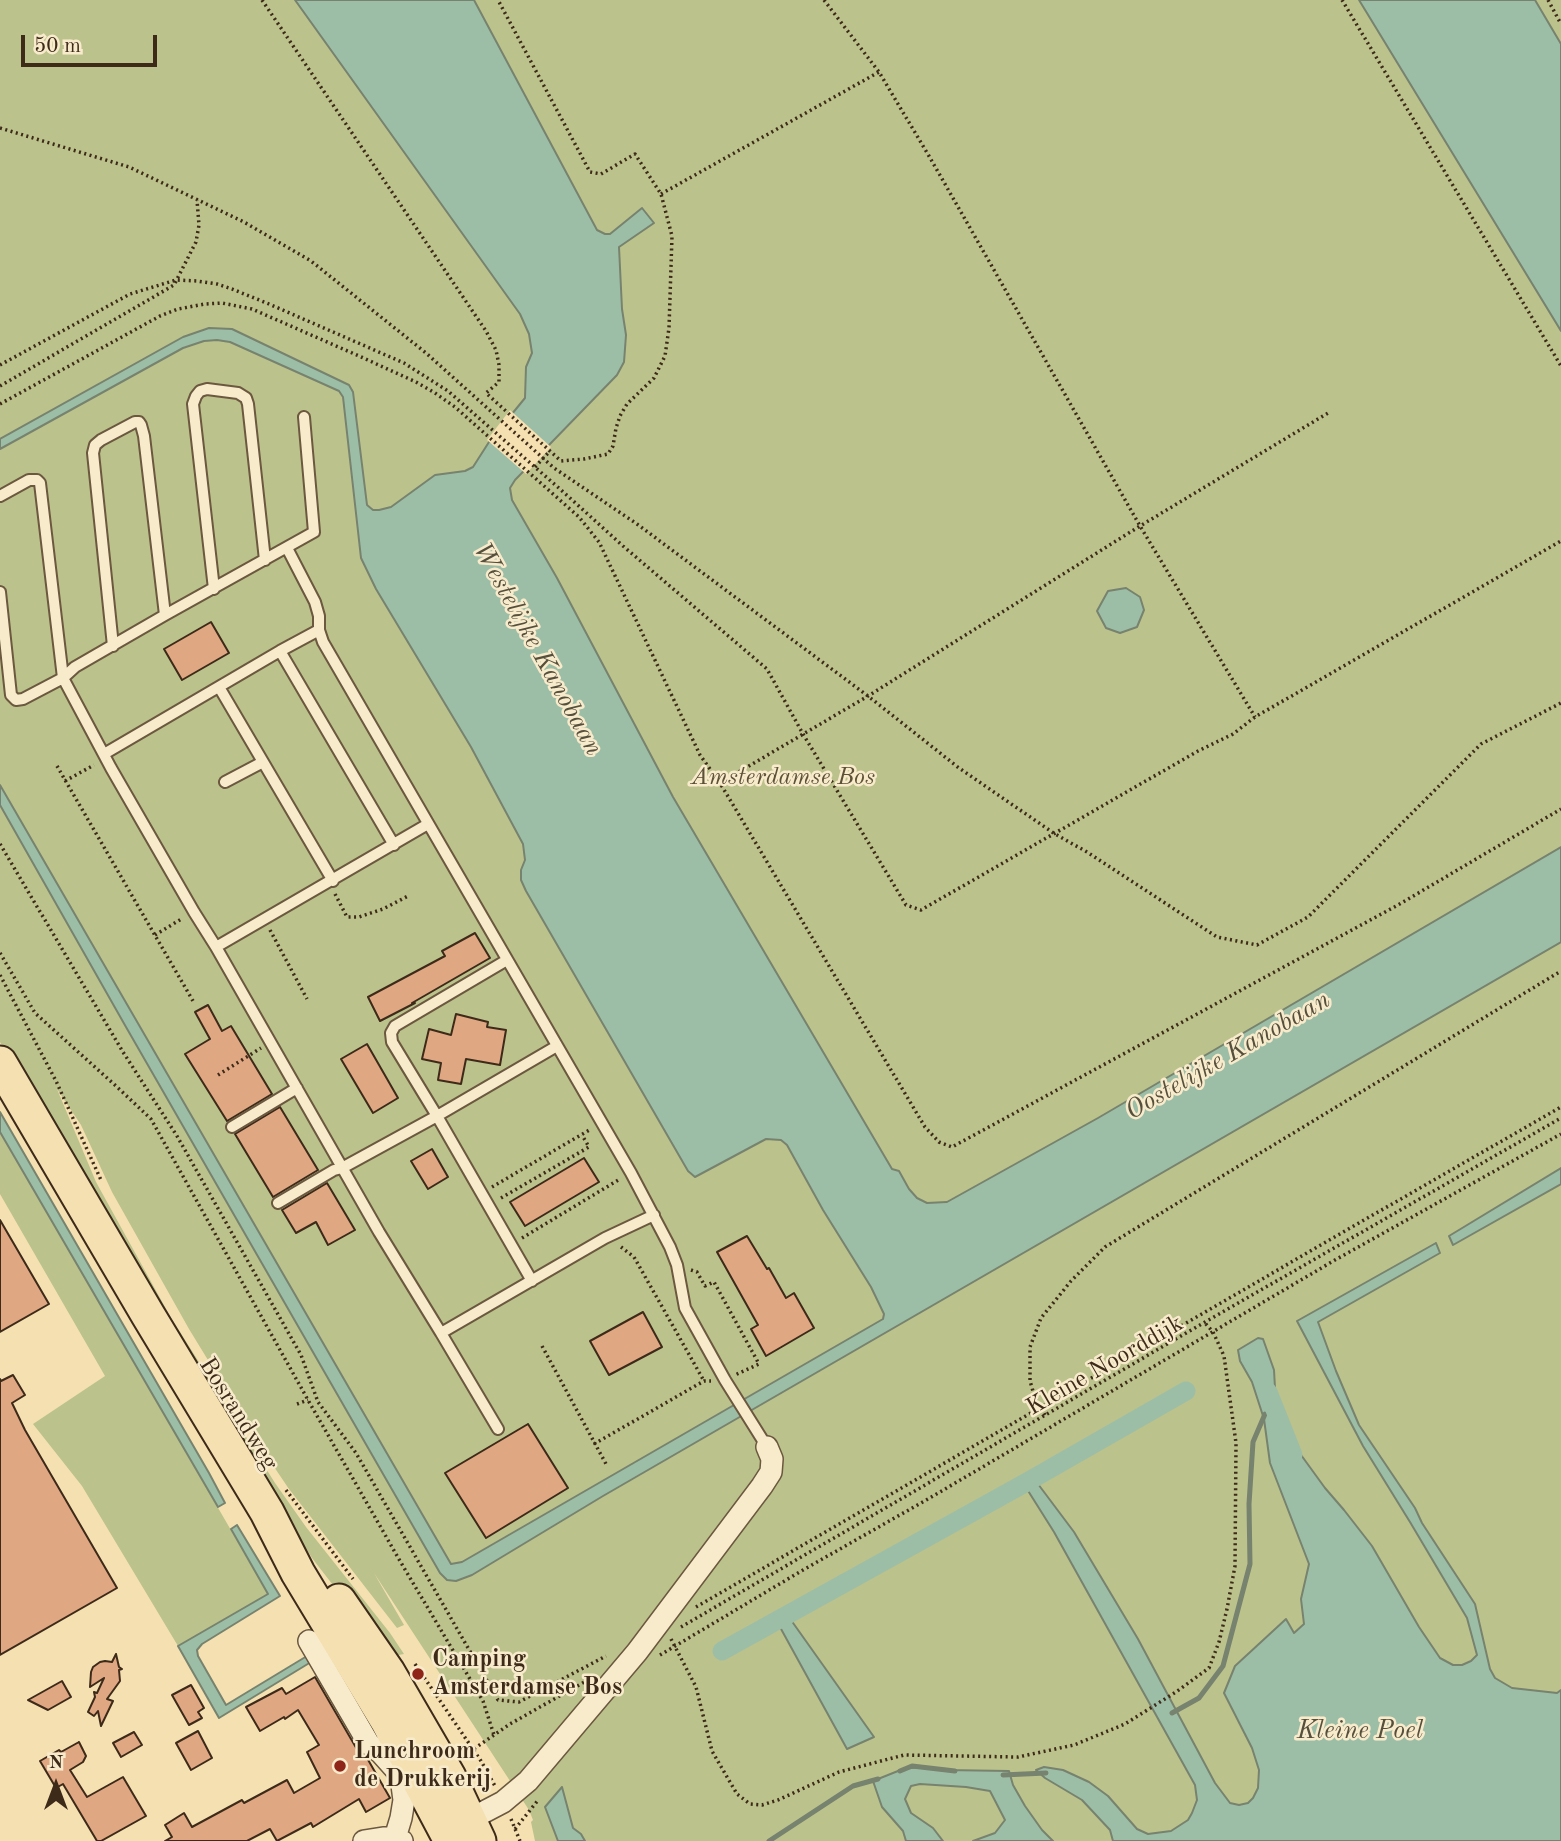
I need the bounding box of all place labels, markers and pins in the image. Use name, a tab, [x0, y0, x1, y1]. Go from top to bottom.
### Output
place label: Camping Amsterdamse Bos	[432, 1646, 622, 1702]
marker: Camping Amsterdamse Bos	[410, 1666, 426, 1682]
place label: Lunchroom de Drukkerij	[354, 1738, 491, 1794]
marker: Lunchroom de Drukkerij	[332, 1758, 348, 1774]

